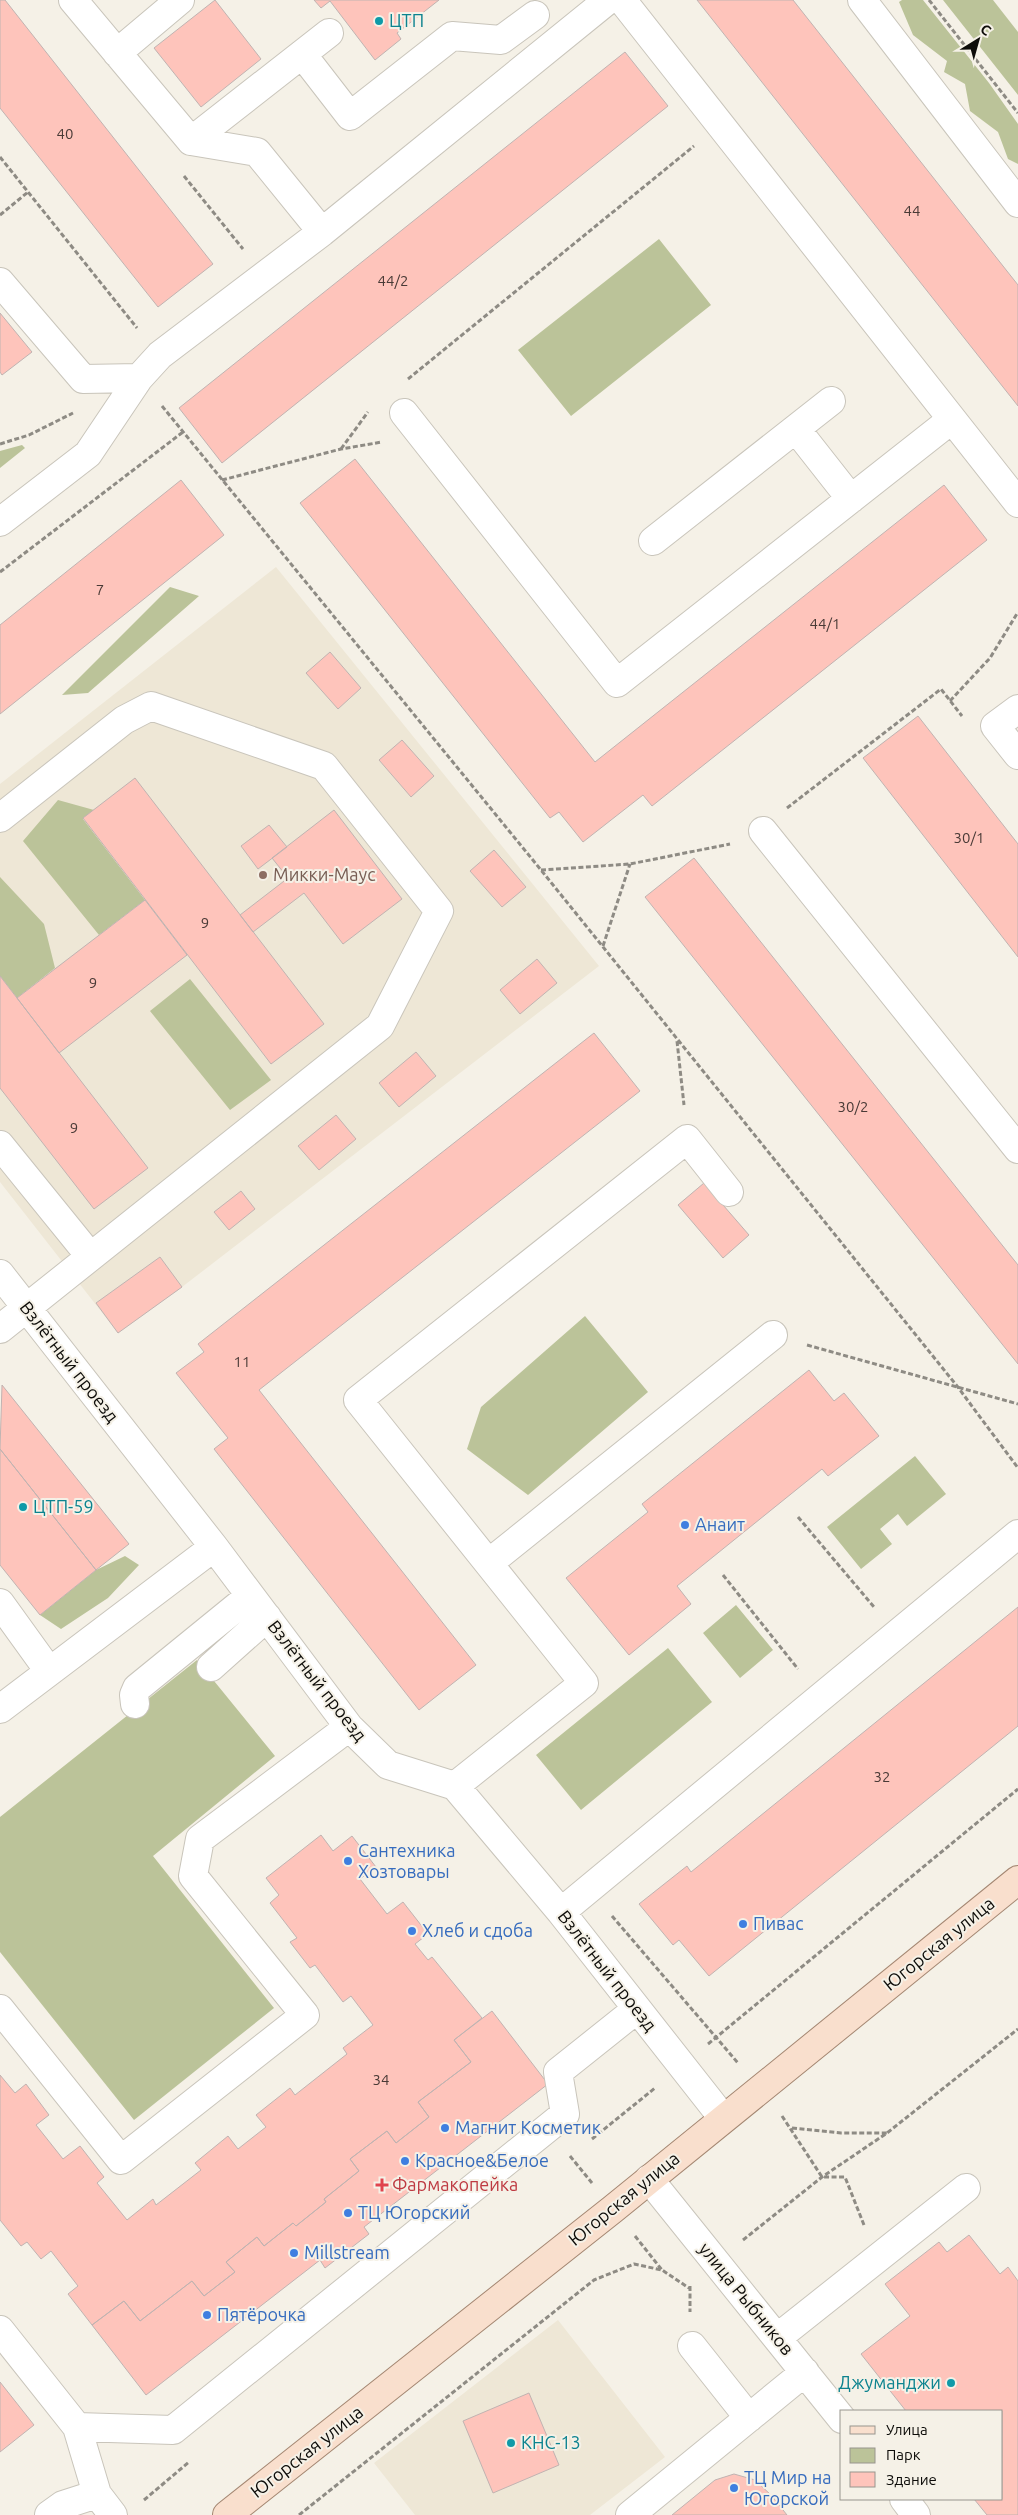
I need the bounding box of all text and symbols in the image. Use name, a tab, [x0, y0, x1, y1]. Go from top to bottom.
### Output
place label: ЦТП	[389, 10, 424, 30]
marker: ЦТП	[373, 15, 385, 27]
north arrow	[953, 15, 1003, 65]
text: С	[977, 21, 994, 39]
house number: 40	[57, 125, 73, 142]
house number: 44	[904, 202, 920, 219]
house number: 44/2	[378, 272, 408, 289]
house number: 7	[96, 581, 104, 598]
house number: 44/1	[810, 615, 840, 632]
house number: 30/1	[954, 829, 984, 846]
place label: Микки-Маус	[273, 864, 376, 884]
marker: Микки-Маус	[257, 869, 269, 881]
house number: 9	[201, 914, 209, 931]
house number: 9	[89, 974, 97, 991]
house number: 30/2	[838, 1098, 868, 1115]
house number: 9	[70, 1119, 78, 1136]
street label: Взлётный проезд	[16, 1297, 123, 1426]
house number: 11	[234, 1353, 250, 1370]
place label: ЦТП-59	[33, 1496, 94, 1516]
marker: ЦТП-59	[17, 1501, 29, 1513]
place label: Анаит	[695, 1514, 745, 1534]
marker: Анаит	[679, 1519, 691, 1531]
street label: Взлётный проезд	[264, 1616, 371, 1745]
house number: 32	[874, 1768, 890, 1785]
place label: Сантехника Хозтовары	[358, 1840, 455, 1881]
marker: Сантехника Хозтовары	[342, 1855, 354, 1867]
street label: Югорская улица	[879, 1892, 998, 1994]
street label: Взлётный проезд	[554, 1906, 661, 2035]
place label: Пивас	[753, 1913, 804, 1933]
marker: Пивас	[737, 1918, 749, 1930]
place label: Хлеб и сдоба	[422, 1920, 533, 1940]
marker: Хлеб и сдоба	[406, 1925, 418, 1937]
house number: 34	[373, 2071, 389, 2088]
place label: Магнит Косметик	[455, 2117, 601, 2137]
marker: Магнит Косметик	[439, 2122, 451, 2134]
street label: Югорская улица	[564, 2147, 683, 2249]
place label: Красное&Белое	[415, 2150, 549, 2170]
marker: Красное&Белое	[399, 2155, 411, 2167]
place label: Фармакопейка	[392, 2174, 518, 2194]
marker: Фармакопейка	[376, 2179, 388, 2191]
place label: ТЦ Югорский	[358, 2202, 470, 2222]
marker: ТЦ Югорский	[342, 2207, 354, 2219]
street label: улица Рыбников	[695, 2238, 798, 2359]
place label: Millstream	[304, 2242, 390, 2262]
marker: Millstream	[288, 2247, 300, 2259]
place label: Пятёрочка	[217, 2304, 306, 2324]
marker: Пятёрочка	[201, 2309, 213, 2321]
place label: Джуманджи	[838, 2372, 941, 2392]
marker: Джуманджи	[945, 2377, 957, 2389]
street label: Югорская улица	[246, 2401, 366, 2501]
legend	[840, 2410, 1003, 2500]
text: Улица	[886, 2421, 928, 2438]
place label: КНС-13	[521, 2432, 581, 2452]
marker: КНС-13	[505, 2437, 517, 2449]
text: Парк	[886, 2446, 921, 2463]
place label: ТЦ Мир на Югорской	[744, 2467, 832, 2508]
text: Здание	[886, 2471, 937, 2488]
marker: ТЦ Мир на Югорской	[728, 2482, 740, 2494]

